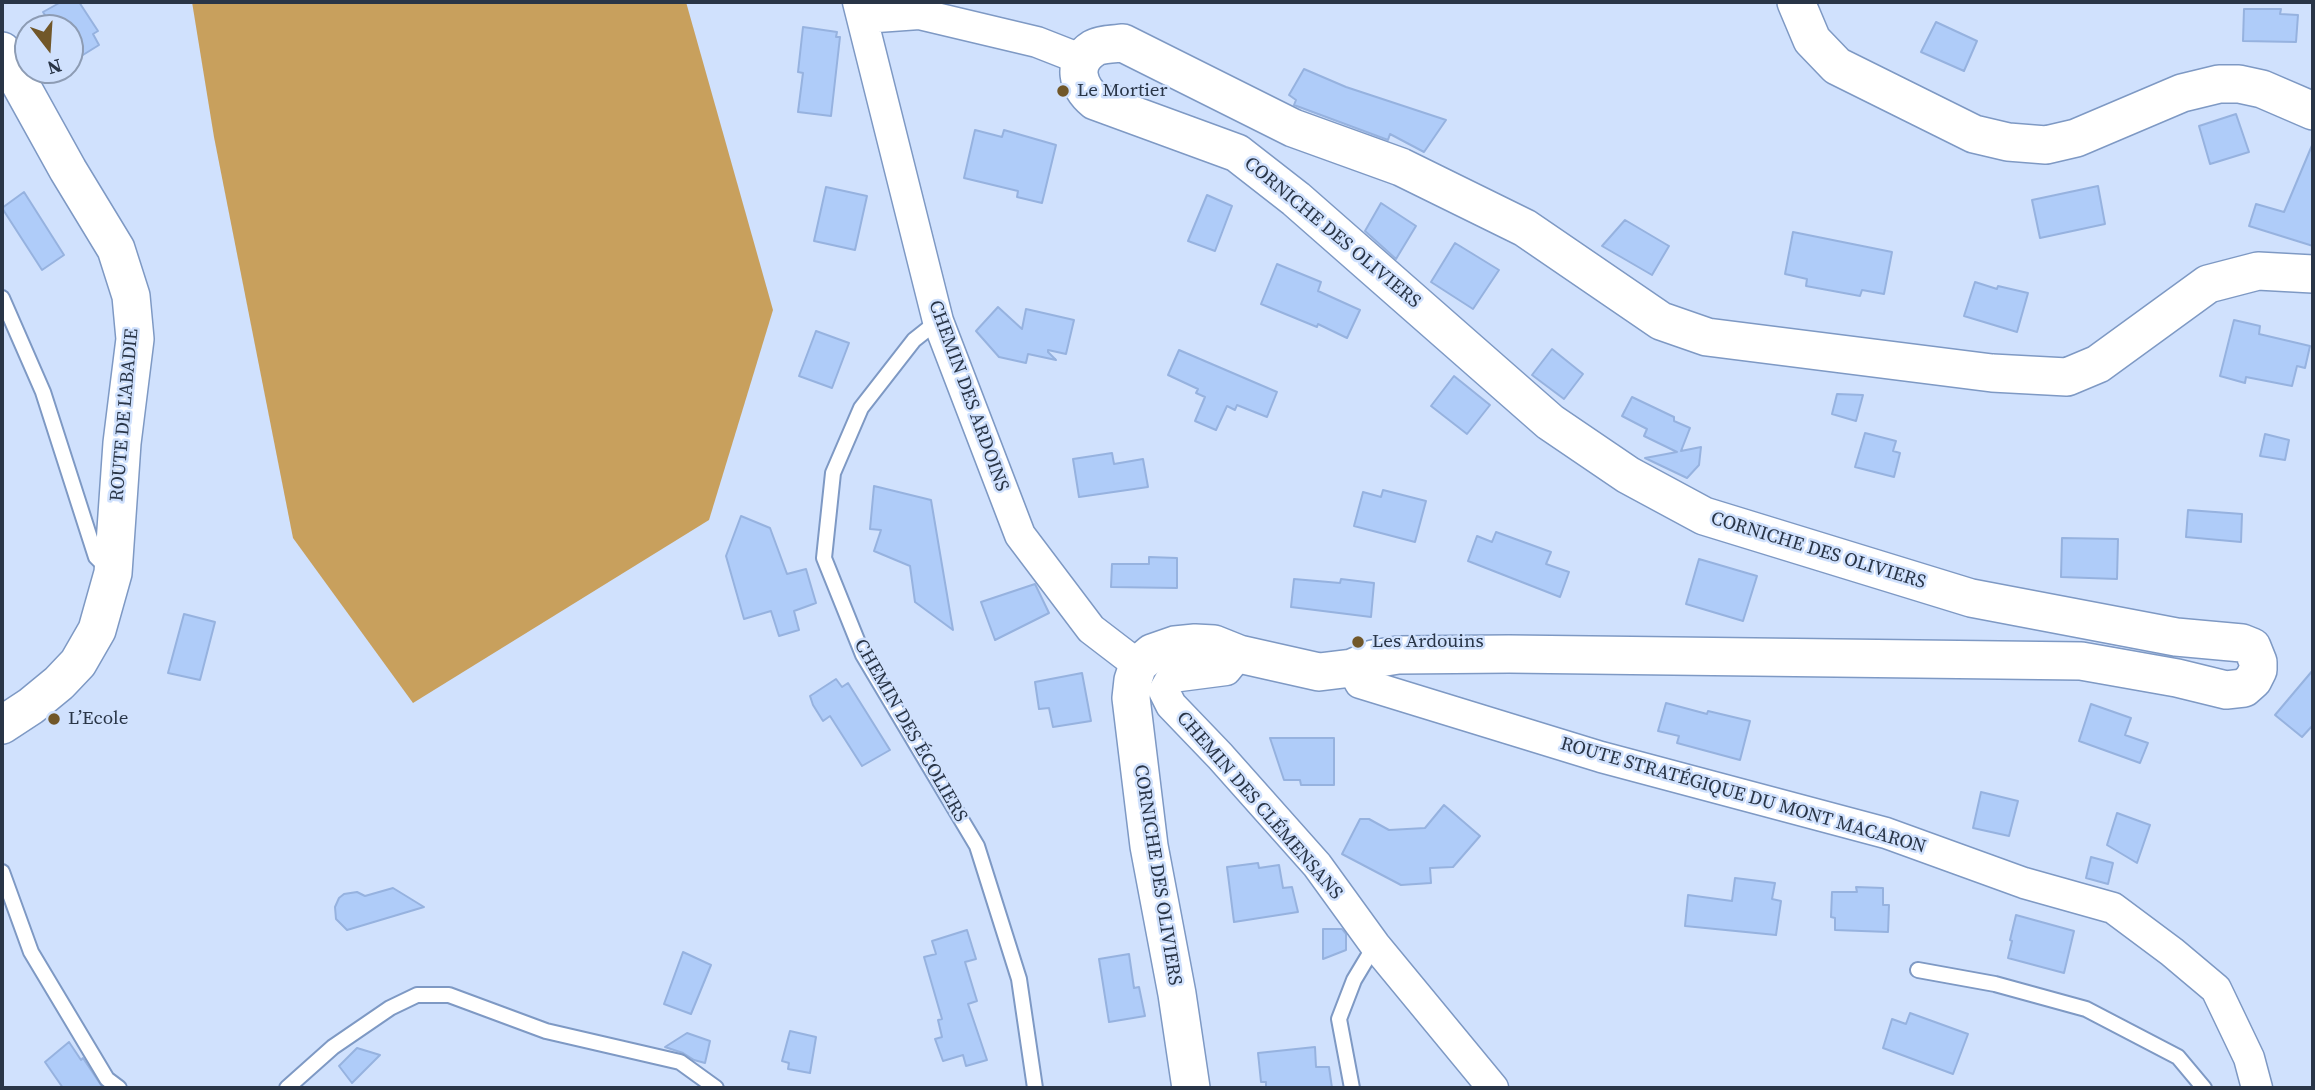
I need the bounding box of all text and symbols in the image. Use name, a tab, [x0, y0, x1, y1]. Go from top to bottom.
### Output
north arrow	[14, 14, 84, 84]
text: N	[44, 53, 65, 82]
place label: Le Mortier	[1077, 80, 1168, 102]
marker: Le Mortier	[1055, 83, 1071, 99]
street label: CORNICHE DES OLIVIERS	[1239, 152, 1425, 314]
street label: CHEMIN DES ARDOINS	[923, 297, 1013, 495]
street label: ROUTE DE L'ABADIE	[106, 328, 144, 502]
street label: CORNICHE DES OLIVIERS	[1708, 507, 1928, 595]
place label: Les Ardouins	[1372, 631, 1484, 653]
marker: Les Ardouins	[1350, 634, 1366, 650]
street label: CHEMIN DES ÉCOLIERS	[848, 635, 972, 827]
street label: CHEMIN DES CLÉMENSANS	[1171, 707, 1347, 905]
place label: L’Ecole	[68, 708, 128, 730]
marker: L’Ecole	[46, 711, 62, 727]
street label: ROUTE STRATÉGIQUE DU MONT MACARON	[1558, 733, 1928, 859]
street label: CORNICHE DES OLIVIERS	[1128, 763, 1186, 987]

